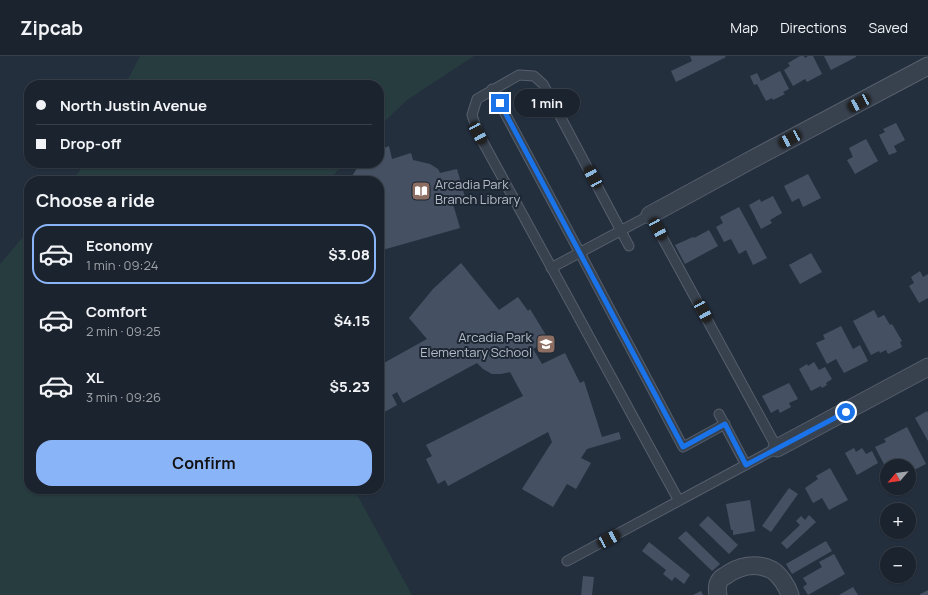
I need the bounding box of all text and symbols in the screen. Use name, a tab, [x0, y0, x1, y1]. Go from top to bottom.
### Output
text: Zipcab	[20, 15, 83, 41]
text: Map	[730, 18, 758, 37]
text: Directions	[780, 18, 847, 37]
text: Saved	[869, 18, 908, 37]
callout: 1 min	[514, 89, 580, 117]
car	[846, 92, 872, 114]
route end	[491, 94, 509, 112]
text: 1 min	[531, 94, 563, 112]
text: North Justin Avenue	[60, 95, 207, 116]
car	[467, 120, 489, 146]
car	[777, 128, 803, 150]
text: Drop-off	[60, 133, 121, 154]
car	[582, 164, 604, 190]
place label: Arcadia Park Branch Library	[435, 175, 520, 208]
library icon: Arcadia Park Branch Library	[410, 180, 432, 202]
text: Choose a ride	[36, 188, 155, 212]
car	[647, 216, 669, 242]
text: Economy	[86, 235, 153, 256]
icon: car	[38, 236, 74, 272]
text: $3.08	[328, 244, 370, 265]
text: 1 min · 09:24	[86, 256, 158, 274]
car	[692, 298, 714, 324]
text: Comfort	[86, 301, 147, 322]
icon: car	[38, 302, 74, 338]
text: $4.15	[334, 310, 370, 331]
text: 2 min · 09:25	[86, 322, 161, 340]
place label: Arcadia Park Elementary School	[420, 328, 533, 361]
school or university icon: Arcadia Park Elementary School	[535, 333, 557, 355]
text: XL	[86, 367, 104, 388]
icon: car	[38, 368, 74, 404]
text: $5.23	[330, 376, 370, 397]
text: 3 min · 09:26	[86, 388, 161, 406]
route start	[837, 403, 855, 421]
button: Confirm	[36, 440, 372, 486]
north arrow	[880, 459, 916, 495]
map controls	[880, 459, 916, 583]
button: +	[880, 503, 916, 539]
car	[596, 528, 622, 550]
button: −	[880, 547, 916, 583]

